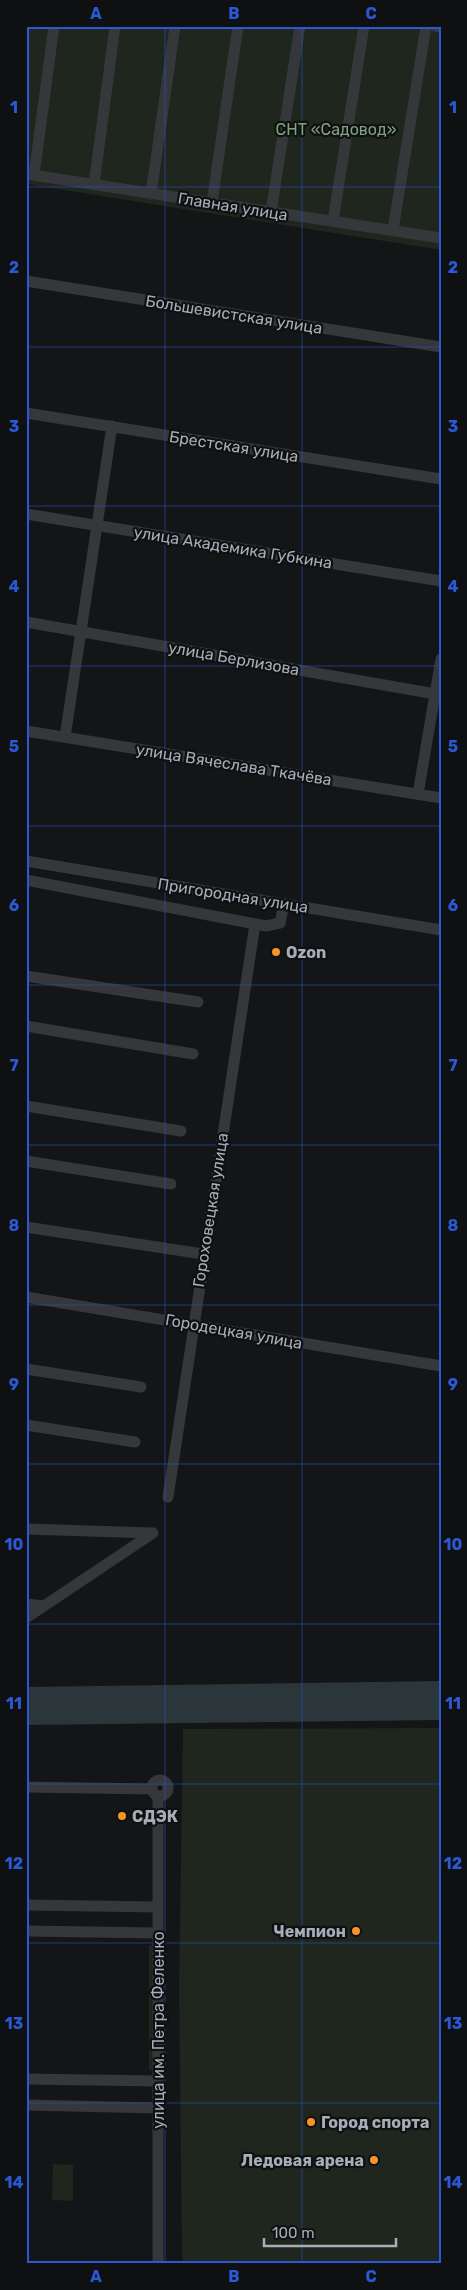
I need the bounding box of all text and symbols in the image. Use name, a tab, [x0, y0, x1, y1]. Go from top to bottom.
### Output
text: A	[90, 4, 102, 23]
text: B	[228, 4, 240, 23]
text: C	[365, 4, 377, 23]
text: 1	[10, 98, 18, 117]
text: 1	[449, 98, 457, 117]
park label: СНТ «Садовод»	[276, 120, 397, 139]
street label: Главная улица	[177, 188, 289, 225]
text: 2	[9, 258, 19, 277]
text: 2	[448, 258, 458, 277]
street label: Большевистская улица	[144, 291, 324, 338]
text: 3	[9, 417, 19, 436]
text: 3	[448, 417, 458, 436]
street label: Брестская улица	[168, 427, 300, 466]
street label: улица Академика Губкина	[132, 522, 334, 573]
text: 4	[9, 577, 20, 596]
text: 4	[448, 577, 459, 596]
street label: улица Берлизова	[167, 638, 301, 679]
text: 5	[9, 737, 19, 756]
text: 5	[448, 737, 458, 756]
street label: улица Вячеслава Ткачёва	[135, 740, 333, 789]
street label: Пригородная улица	[156, 874, 310, 917]
text: 6	[9, 896, 19, 915]
text: 6	[448, 896, 458, 915]
place label: Ozon	[286, 943, 326, 962]
marker: Ozon	[270, 946, 282, 958]
text: 7	[9, 1056, 19, 1075]
text: 7	[448, 1056, 458, 1075]
street label: Гороховецкая улица	[189, 1132, 232, 1289]
text: 8	[9, 1216, 20, 1235]
text: 8	[448, 1216, 459, 1235]
street label: Городецкая улица	[164, 1310, 304, 1353]
text: 9	[9, 1375, 19, 1394]
text: 9	[448, 1375, 458, 1394]
text: 10	[5, 1535, 24, 1554]
text: 10	[444, 1535, 463, 1554]
text: 11	[6, 1694, 22, 1713]
text: 11	[445, 1694, 461, 1713]
place label: СДЭК	[132, 1807, 178, 1826]
marker: СДЭК	[116, 1810, 128, 1822]
text: 12	[5, 1854, 23, 1873]
text: 12	[444, 1854, 462, 1873]
place label: Чемпион	[273, 1922, 346, 1941]
marker: Чемпион	[350, 1925, 362, 1937]
street label: улица им. Петра Феленко	[149, 1931, 168, 2129]
text: 13	[5, 2014, 23, 2033]
text: 13	[444, 2014, 462, 2033]
place label: Город спорта	[321, 2113, 429, 2132]
marker: Город спорта	[305, 2116, 317, 2128]
place label: Ледовая арена	[241, 2151, 364, 2170]
marker: Ледовая арена	[368, 2154, 380, 2166]
text: 14	[5, 2173, 24, 2192]
text: 14	[444, 2173, 463, 2192]
scale bar	[264, 2215, 397, 2247]
text: 100 m	[272, 2224, 314, 2242]
text: A	[90, 2267, 102, 2286]
text: B	[228, 2267, 240, 2286]
text: C	[365, 2267, 377, 2286]

